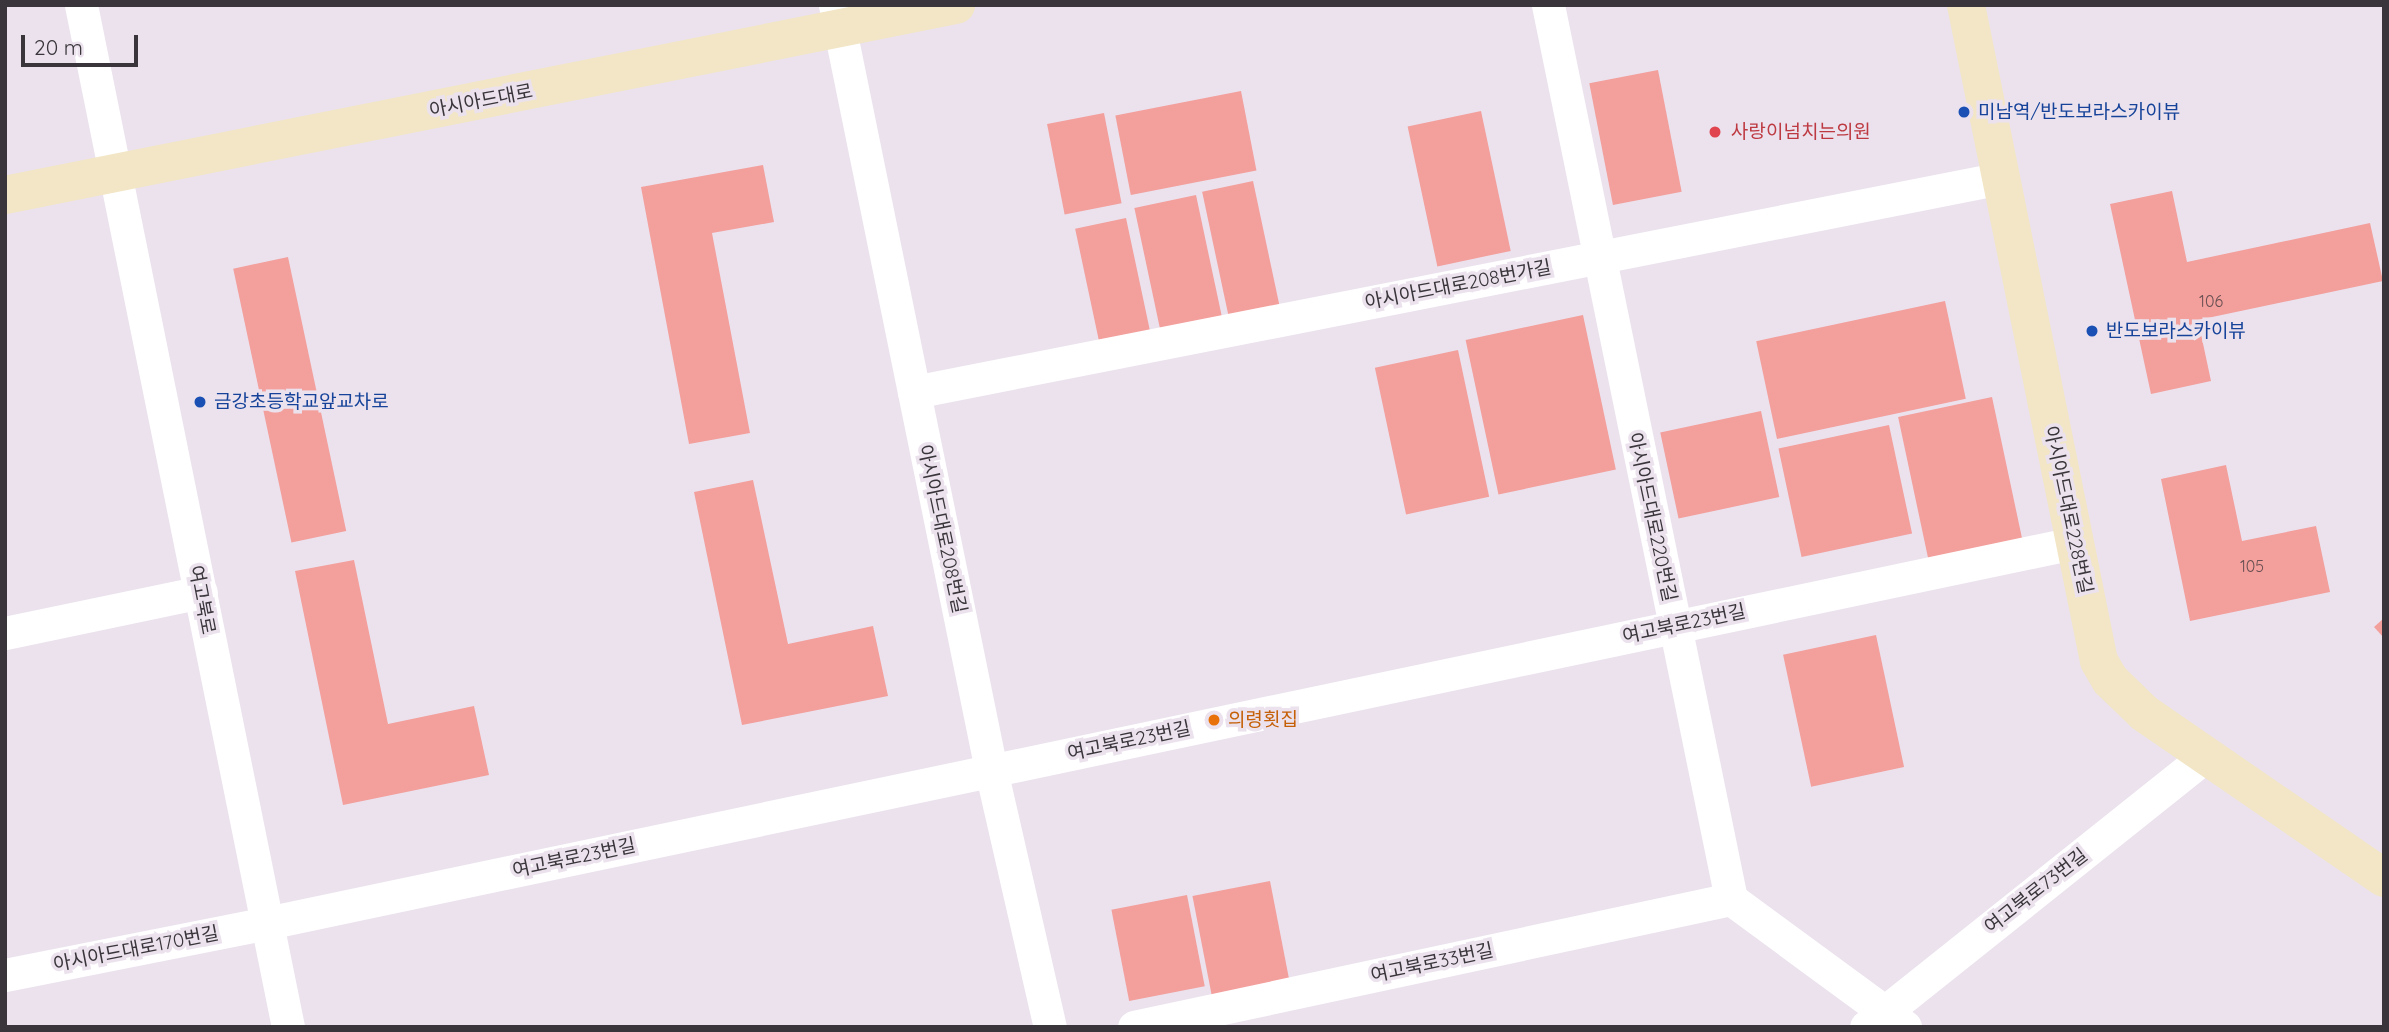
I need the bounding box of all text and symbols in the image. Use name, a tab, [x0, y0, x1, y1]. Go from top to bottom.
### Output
scale bar	[24, 21, 142, 65]
text: 20 m	[34, 34, 83, 60]
street label: 아시아드대로	[427, 80, 535, 122]
place label: 미남역/반도보라스카이뷰	[1978, 101, 2180, 123]
marker: 미남역/반도보라스카이뷰	[1956, 104, 1972, 120]
place label: 사랑이넘치는의원	[1731, 121, 1871, 143]
marker: 사랑이넘치는의원	[1705, 122, 1725, 142]
street label: 아시아드대로208번가길	[1363, 256, 1553, 314]
house number: 106	[2199, 291, 2223, 311]
place label: 반도보라스카이뷰	[2106, 320, 2246, 342]
marker: 반도보라스카이뷰	[2084, 323, 2100, 339]
place label: 금강초등학교앞교차로	[214, 391, 389, 413]
marker: 금강초등학교앞교차로	[192, 394, 208, 410]
street label: 아시아드대로228번길	[2039, 424, 2097, 596]
street label: 아시아드대로220번길	[1623, 430, 1681, 604]
street label: 아시아드대로208번길	[913, 443, 971, 615]
house number: 105	[2240, 556, 2264, 576]
street label: 여고북로	[184, 564, 220, 636]
street label: 여고북로23번길	[1620, 600, 1748, 648]
place label: 의령횟집	[1228, 709, 1298, 731]
marker: 의령횟집	[1206, 712, 1222, 728]
street label: 여고북로23번길	[1065, 717, 1193, 765]
street label: 여고북로23번길	[510, 834, 638, 882]
street label: 여고북로73번길	[1980, 844, 2092, 938]
street label: 아시아드대로170번길	[51, 922, 221, 976]
street label: 여고북로33번길	[1369, 939, 1495, 987]

